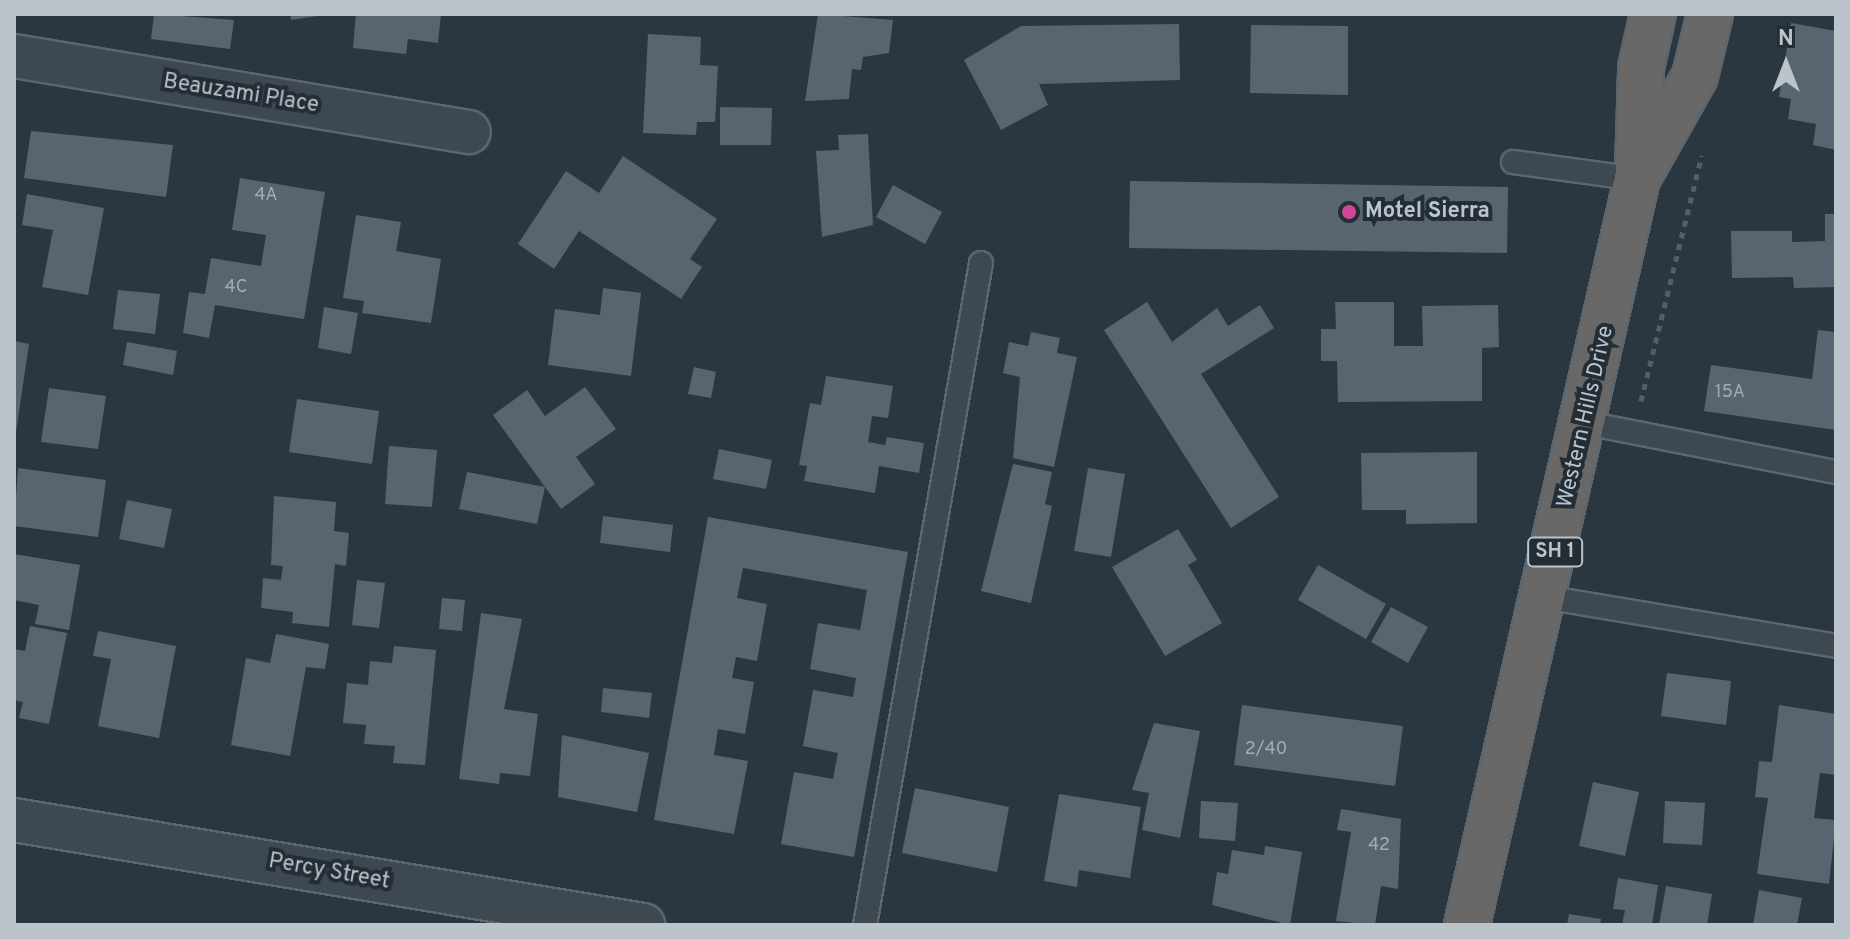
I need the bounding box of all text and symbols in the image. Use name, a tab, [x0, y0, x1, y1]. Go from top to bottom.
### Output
north arrow	[1746, 24, 1826, 104]
text: N	[1778, 26, 1794, 53]
street label: Beauzami Place	[161, 69, 321, 119]
house number: 4A	[254, 185, 278, 207]
place label: Motel Sierra	[1365, 199, 1490, 225]
marker: Motel Sierra	[1340, 203, 1358, 221]
house number: 4C	[225, 277, 247, 299]
street label: Western Hills Drive	[1552, 323, 1620, 511]
house number: 15A	[1715, 382, 1745, 404]
road number: SH 1	[1527, 536, 1583, 568]
house number: 2/40	[1245, 739, 1287, 761]
house number: 42	[1368, 835, 1390, 857]
street label: Percy Street	[266, 848, 392, 896]

